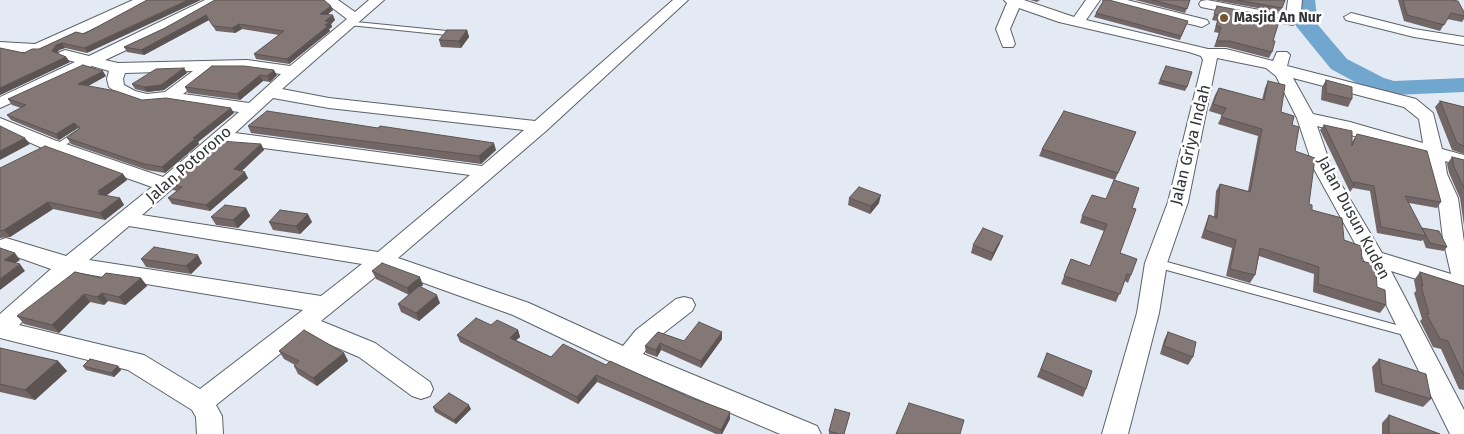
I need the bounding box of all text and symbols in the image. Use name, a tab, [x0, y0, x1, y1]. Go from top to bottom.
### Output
place label: Masjid An Nur	[1234, 10, 1321, 26]
marker: Masjid An Nur	[1218, 12, 1230, 24]
street label: Jalan Griya Indah	[1167, 83, 1215, 207]
street label: Jalan Potorono	[142, 123, 236, 207]
street label: Jalan Dusun Kuden	[1312, 153, 1394, 283]

